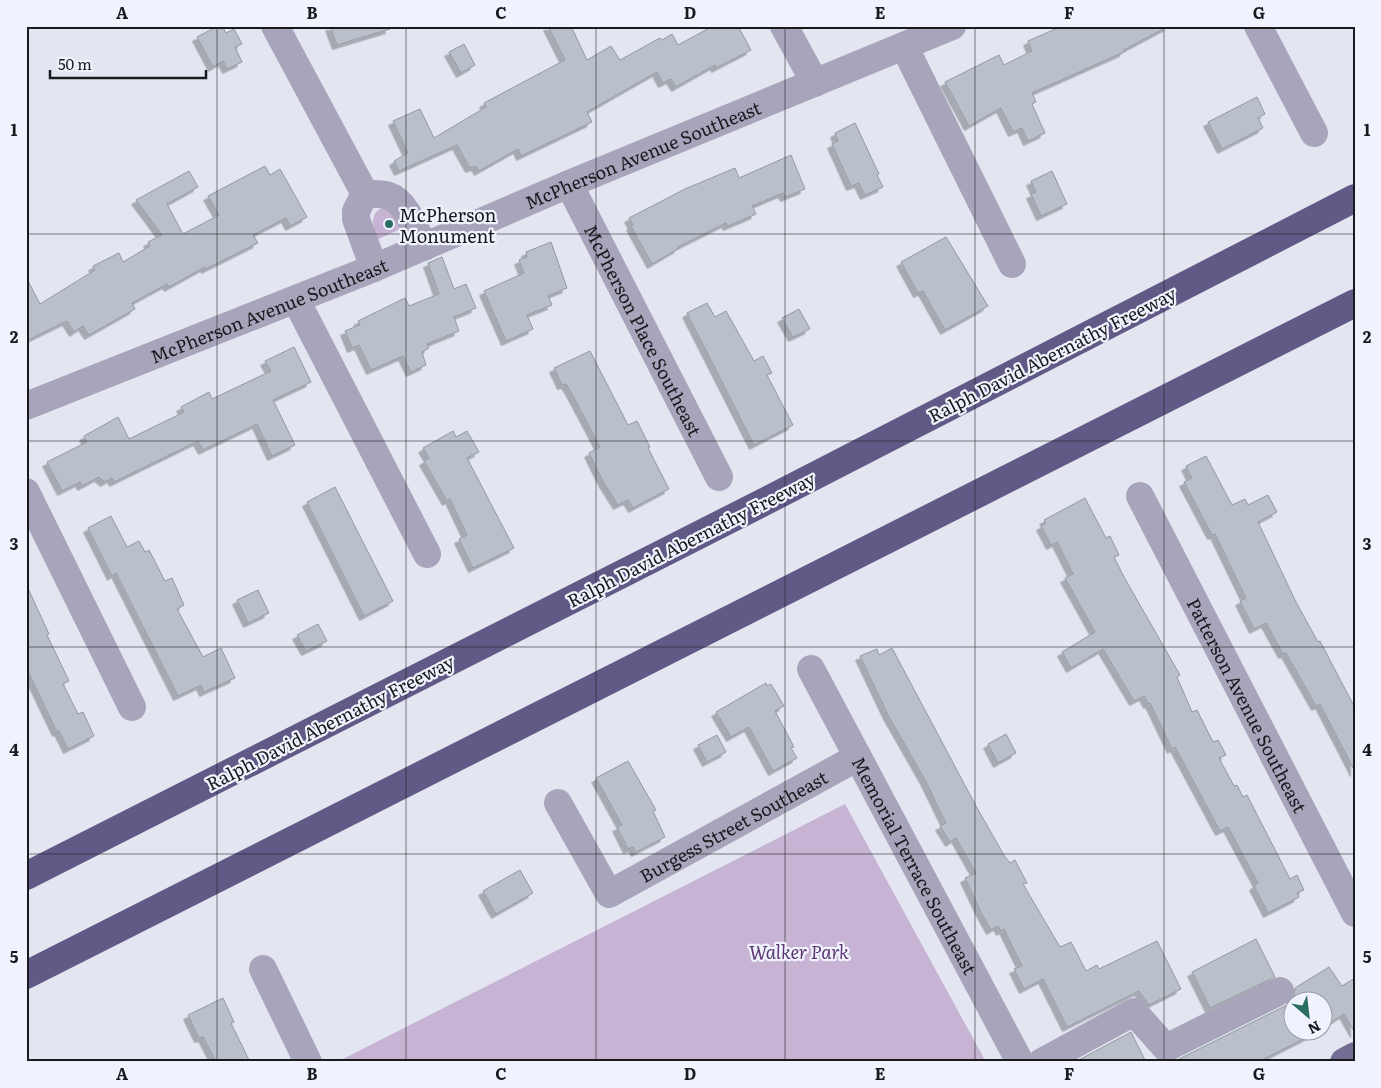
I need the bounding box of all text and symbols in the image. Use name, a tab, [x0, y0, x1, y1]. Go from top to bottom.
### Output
text: A	[116, 0, 128, 24]
text: B	[306, 0, 318, 24]
text: C	[495, 0, 507, 24]
text: D	[684, 0, 696, 24]
text: E	[875, 0, 886, 24]
text: F	[1064, 0, 1074, 24]
text: G	[1253, 0, 1265, 24]
scale bar	[50, 48, 206, 80]
text: 50 m	[58, 52, 92, 75]
street label: McPherson Avenue Southeast	[520, 93, 765, 215]
text: 1	[11, 117, 18, 141]
text: 1	[1364, 117, 1371, 141]
place label: McPherson Monument	[399, 201, 496, 249]
marker: McPherson Monument	[383, 218, 395, 230]
street label: McPherson Place Southeast	[578, 219, 710, 441]
street label: McPherson Avenue Southeast	[146, 250, 392, 369]
street label: Ralph David Abernathy Freeway	[923, 279, 1181, 429]
text: 2	[10, 324, 19, 348]
text: 2	[1363, 324, 1372, 348]
street label: Ralph David Abernathy Freeway	[562, 464, 820, 614]
text: 3	[10, 531, 19, 555]
text: 3	[1363, 531, 1372, 555]
street label: Patterson Avenue Southeast	[1181, 593, 1315, 818]
street label: Ralph David Abernathy Freeway	[201, 647, 459, 797]
text: 4	[9, 737, 19, 761]
text: 4	[1362, 737, 1372, 761]
street label: Memorial Terrace Southeast	[846, 751, 985, 979]
street label: Burgess Street Southeast	[634, 763, 833, 888]
park label: Walker Park	[749, 938, 849, 965]
text: 5	[10, 944, 19, 968]
text: 5	[1363, 944, 1372, 968]
north arrow	[1284, 990, 1334, 1040]
text: N	[1304, 1017, 1324, 1040]
text: A	[116, 1061, 128, 1085]
text: B	[306, 1061, 318, 1085]
text: C	[495, 1061, 507, 1085]
text: D	[684, 1061, 696, 1085]
text: E	[875, 1061, 886, 1085]
text: F	[1064, 1061, 1074, 1085]
text: G	[1253, 1061, 1265, 1085]

